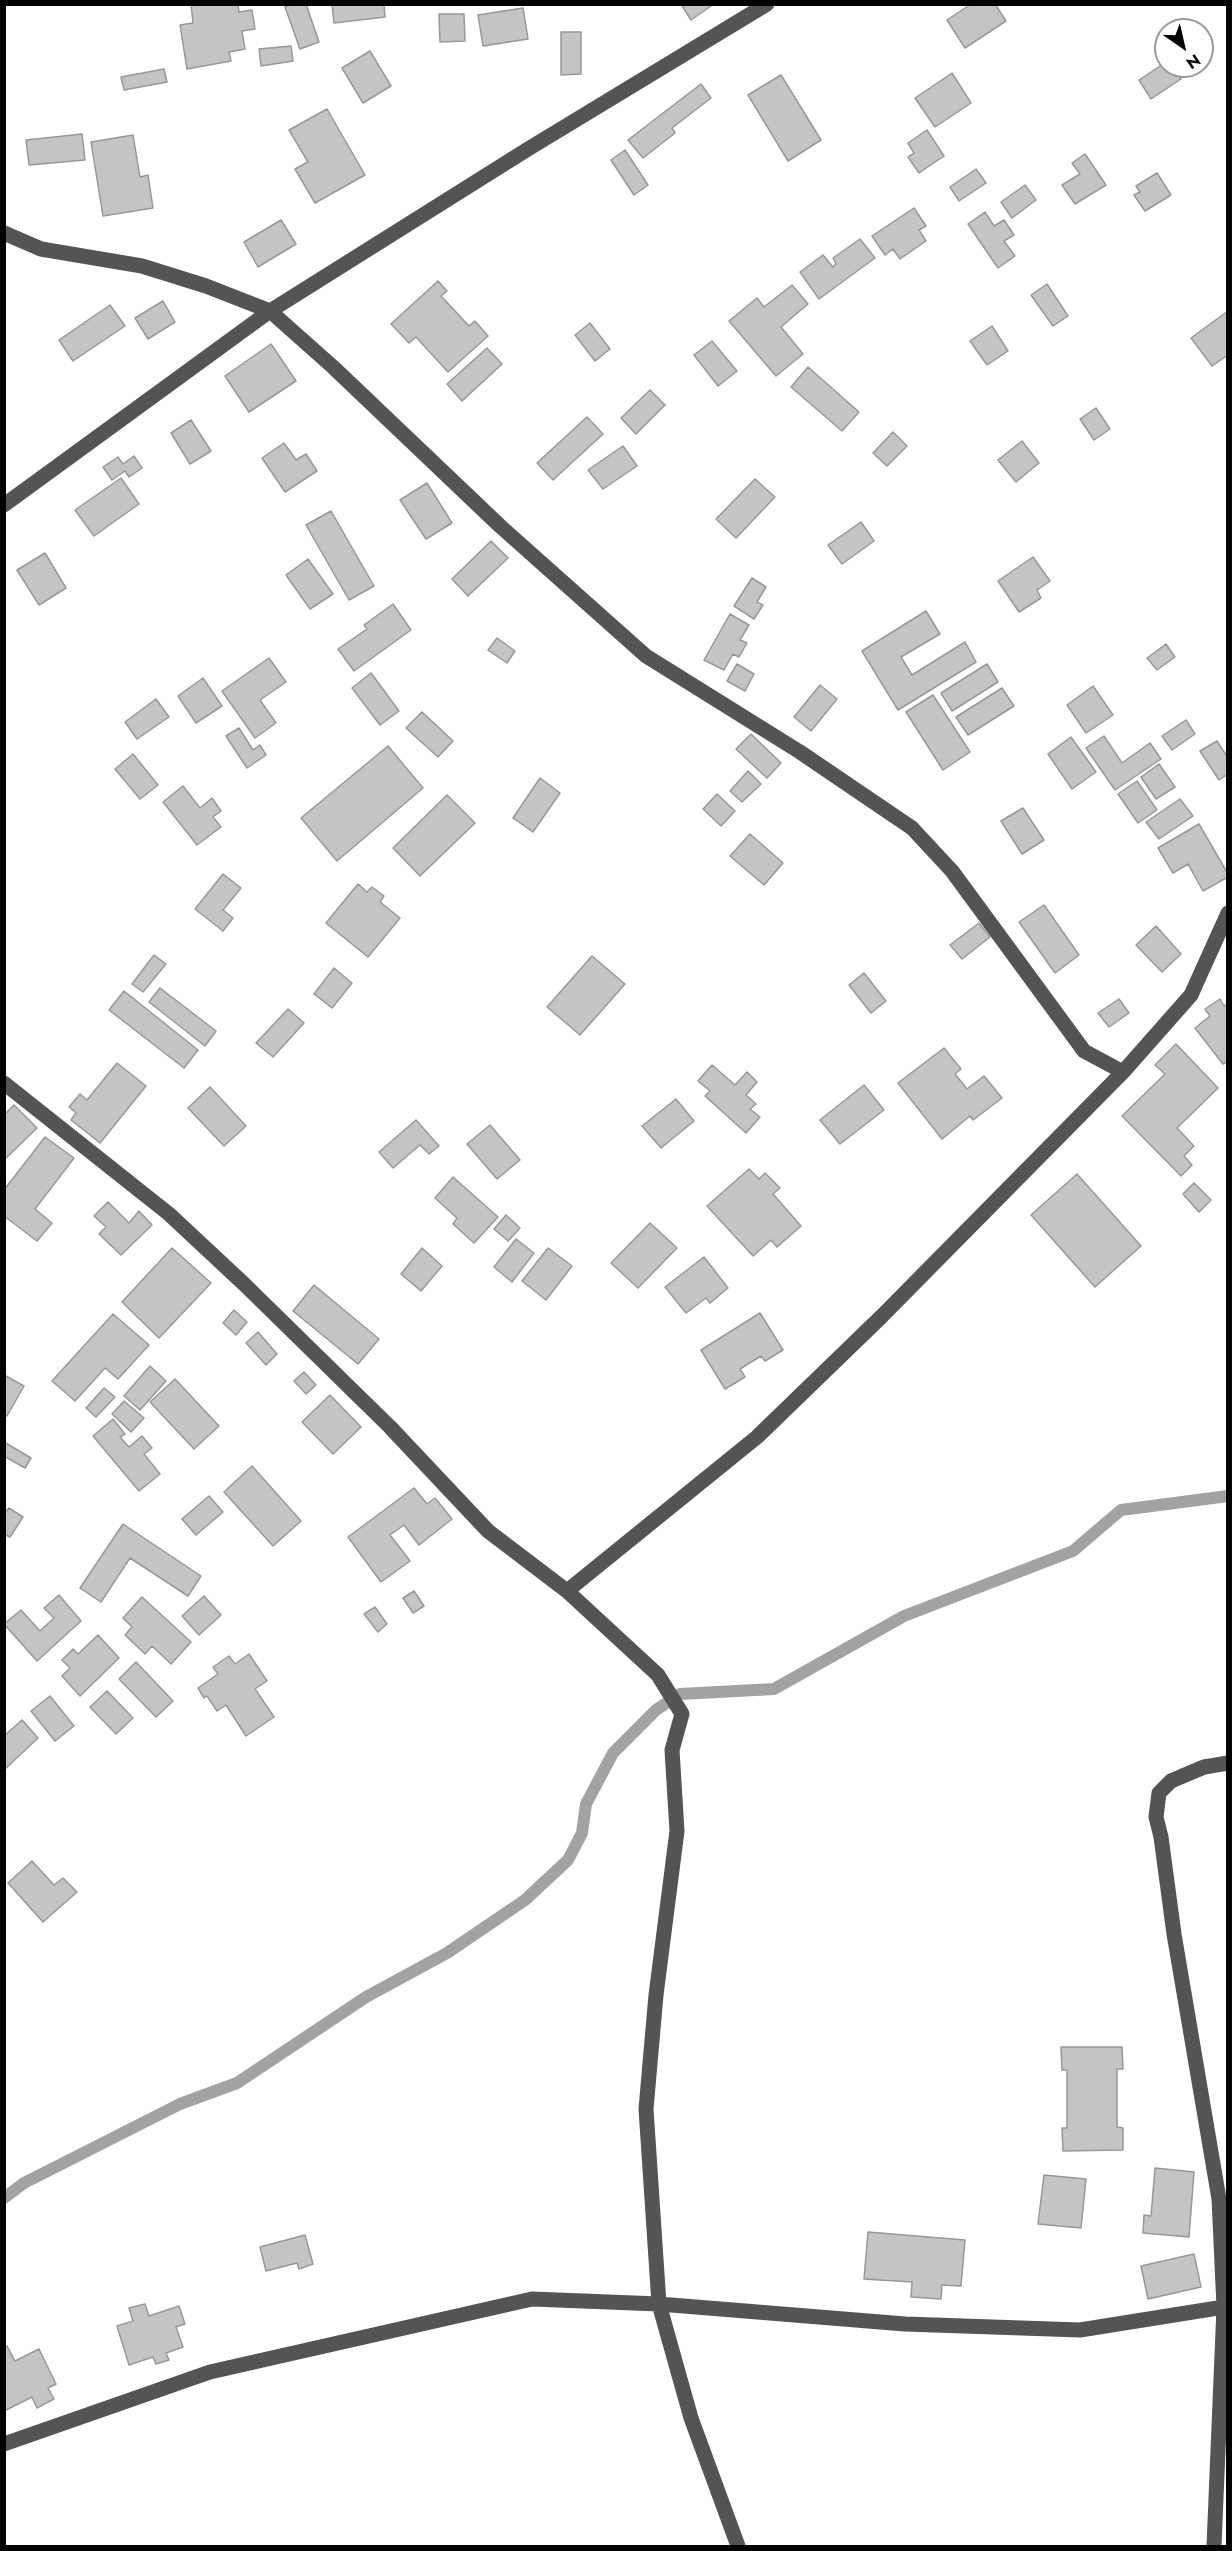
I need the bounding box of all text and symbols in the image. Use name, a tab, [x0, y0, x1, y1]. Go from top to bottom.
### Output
north arrow	[1154, 18, 1214, 78]
text: N	[1182, 49, 1205, 75]

